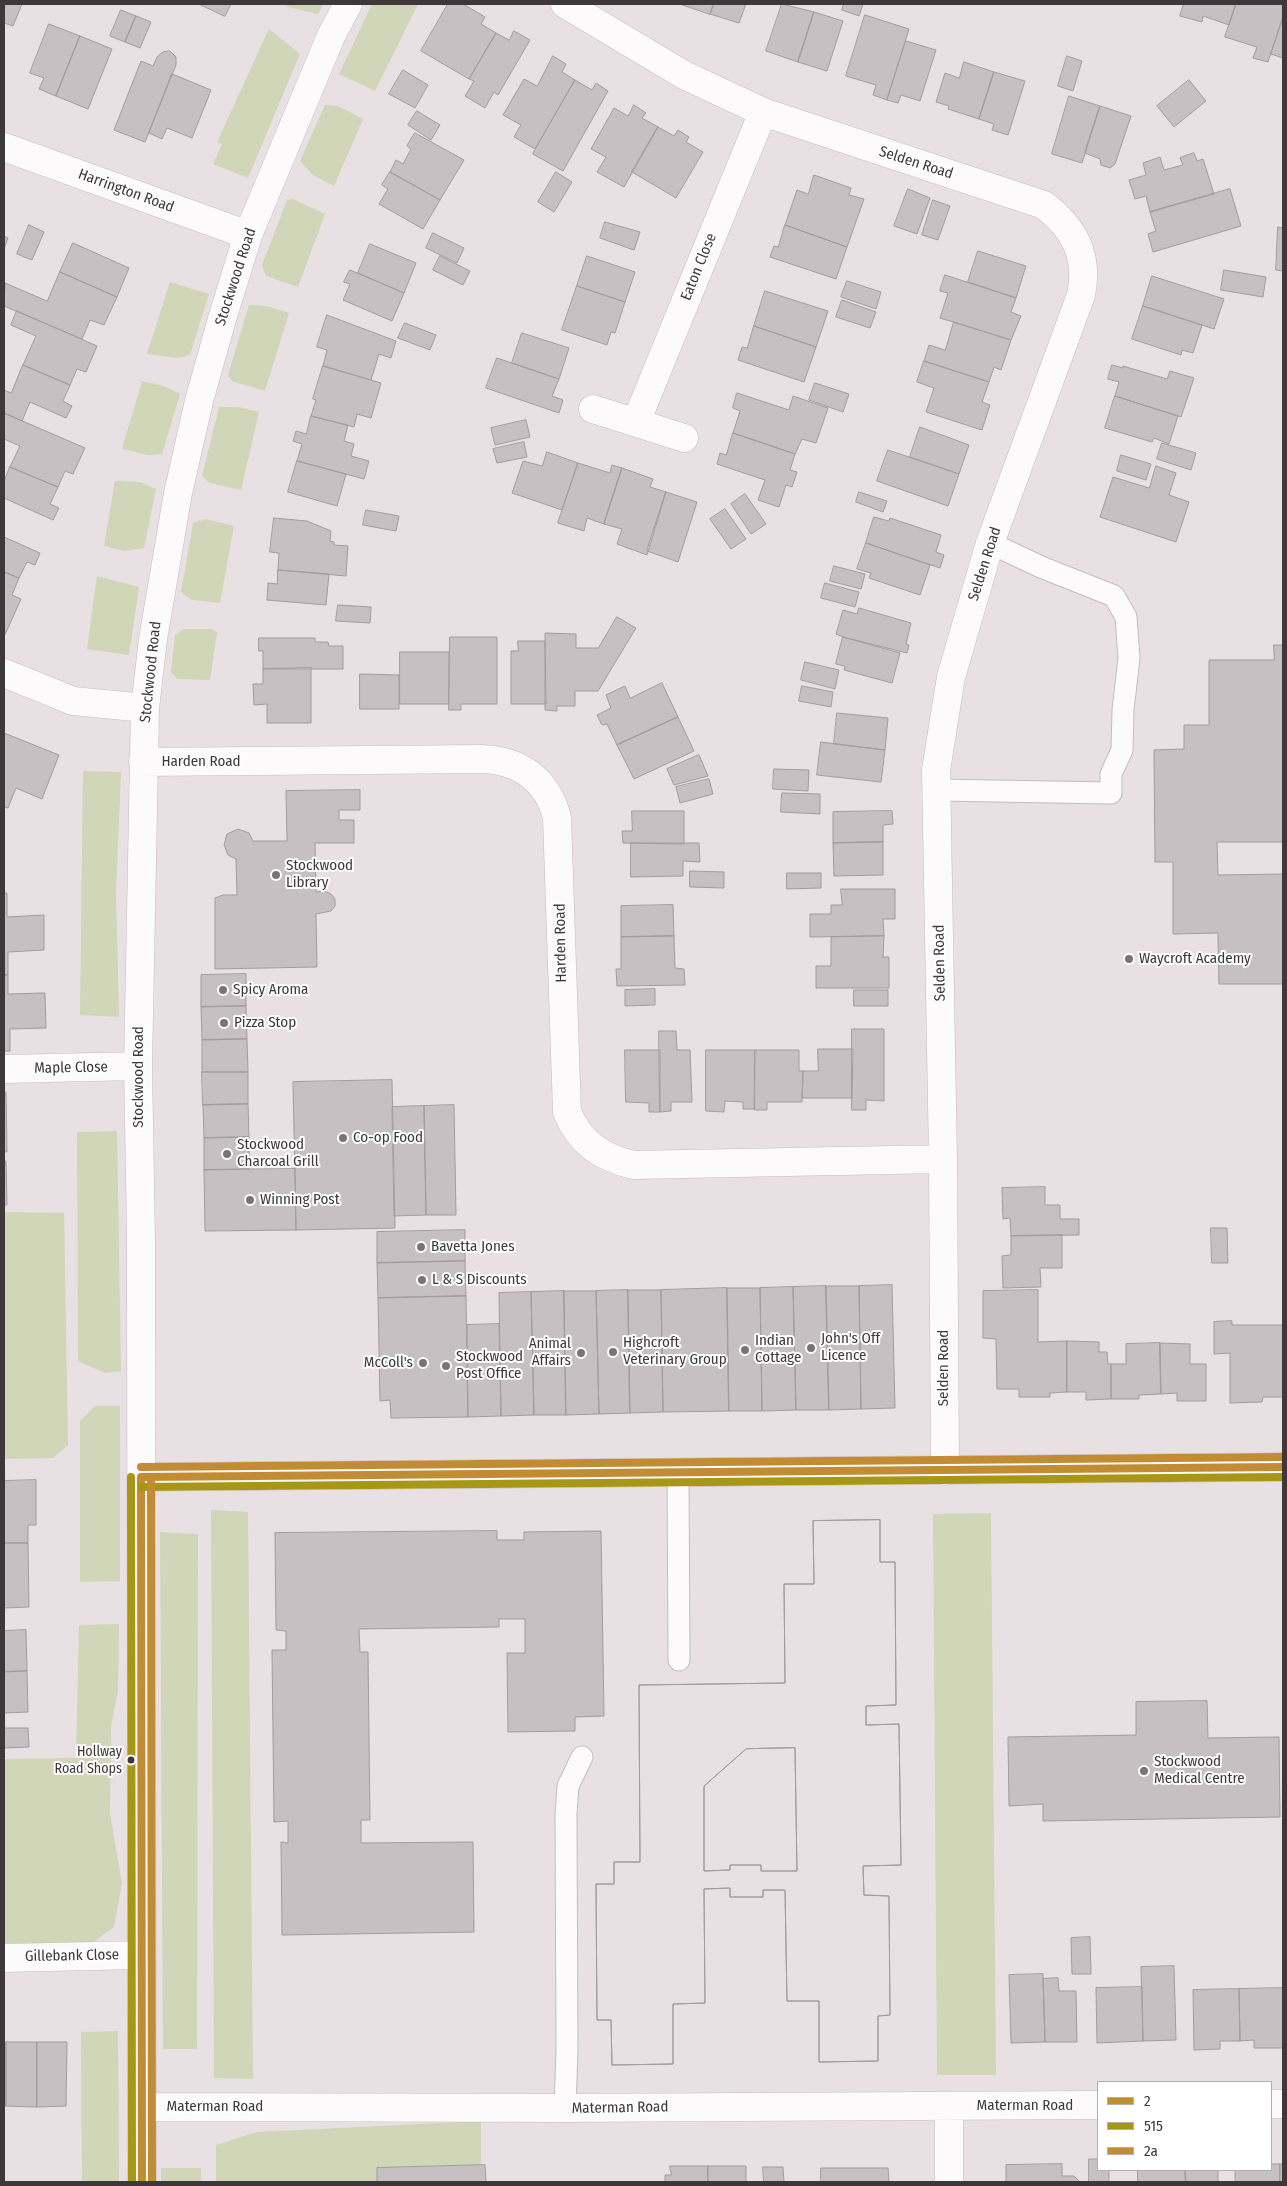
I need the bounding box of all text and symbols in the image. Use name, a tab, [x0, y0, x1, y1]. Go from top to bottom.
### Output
street label: Selden Road	[877, 143, 955, 183]
street label: Harrington Road	[76, 165, 176, 217]
street label: Stockwood Road	[212, 226, 260, 328]
street label: Eaton Close	[677, 231, 721, 303]
street label: Selden Road	[965, 525, 1005, 603]
street label: Stockwood Road	[137, 620, 165, 724]
street label: Harden Road	[161, 753, 241, 771]
place label: Stockwood Library	[286, 857, 353, 892]
marker: Stockwood Library	[270, 869, 282, 881]
street label: Harden Road	[551, 903, 571, 983]
street label: Selden Road	[930, 924, 950, 1002]
place label: Waycroft Academy	[1139, 950, 1251, 968]
marker: Waycroft Academy	[1123, 953, 1135, 965]
place label: Spicy Aroma	[233, 981, 308, 999]
marker: Spicy Aroma	[217, 984, 229, 996]
place label: Pizza Stop	[234, 1014, 296, 1032]
marker: Pizza Stop	[218, 1017, 230, 1029]
street label: Stockwood Road	[130, 1026, 148, 1128]
street label: Maple Close	[34, 1058, 108, 1078]
place label: Co-op Food	[353, 1129, 423, 1147]
marker: Co-op Food	[337, 1132, 349, 1144]
place label: Stockwood Charcoal Grill	[237, 1136, 319, 1171]
marker: Stockwood Charcoal Grill	[221, 1148, 233, 1160]
place label: Winning Post	[260, 1191, 340, 1209]
marker: Winning Post	[244, 1194, 256, 1206]
place label: Bavetta Jones	[431, 1238, 515, 1256]
marker: Bavetta Jones	[415, 1241, 427, 1253]
place label: L & S Discounts	[432, 1271, 527, 1289]
marker: L & S Discounts	[416, 1274, 428, 1286]
place label: John's Off Licence	[821, 1330, 880, 1365]
street label: Selden Road	[935, 1330, 953, 1406]
place label: Indian Cottage	[755, 1332, 801, 1367]
place label: Highcroft Veterinary Group	[623, 1334, 727, 1369]
place label: Animal Affairs	[529, 1335, 571, 1370]
marker: John's Off Licence	[805, 1342, 817, 1354]
marker: Indian Cottage	[739, 1344, 751, 1356]
marker: Highcroft Veterinary Group	[607, 1346, 619, 1358]
marker: Animal Affairs	[575, 1347, 587, 1359]
place label: Stockwood Post Office	[456, 1348, 523, 1383]
place label: McColl's	[364, 1354, 413, 1372]
marker: McColl's	[417, 1357, 429, 1369]
marker: Stockwood Post Office	[440, 1360, 452, 1372]
place label: Hollway Road Shops	[55, 1744, 122, 1776]
place label: Stockwood Medical Centre	[1154, 1753, 1245, 1788]
marker: Hollway Road Shops	[126, 1755, 136, 1765]
marker: Stockwood Medical Centre	[1138, 1765, 1150, 1777]
street label: Gillebank Close	[25, 1946, 119, 1966]
legend	[1097, 2081, 1272, 2171]
text: 2	[1144, 2092, 1151, 2110]
street label: Materman Road	[977, 2097, 1073, 2115]
street label: Materman Road	[167, 2098, 263, 2116]
street label: Materman Road	[571, 2098, 669, 2118]
text: 515	[1144, 2117, 1163, 2135]
text: 2a	[1144, 2142, 1158, 2160]

